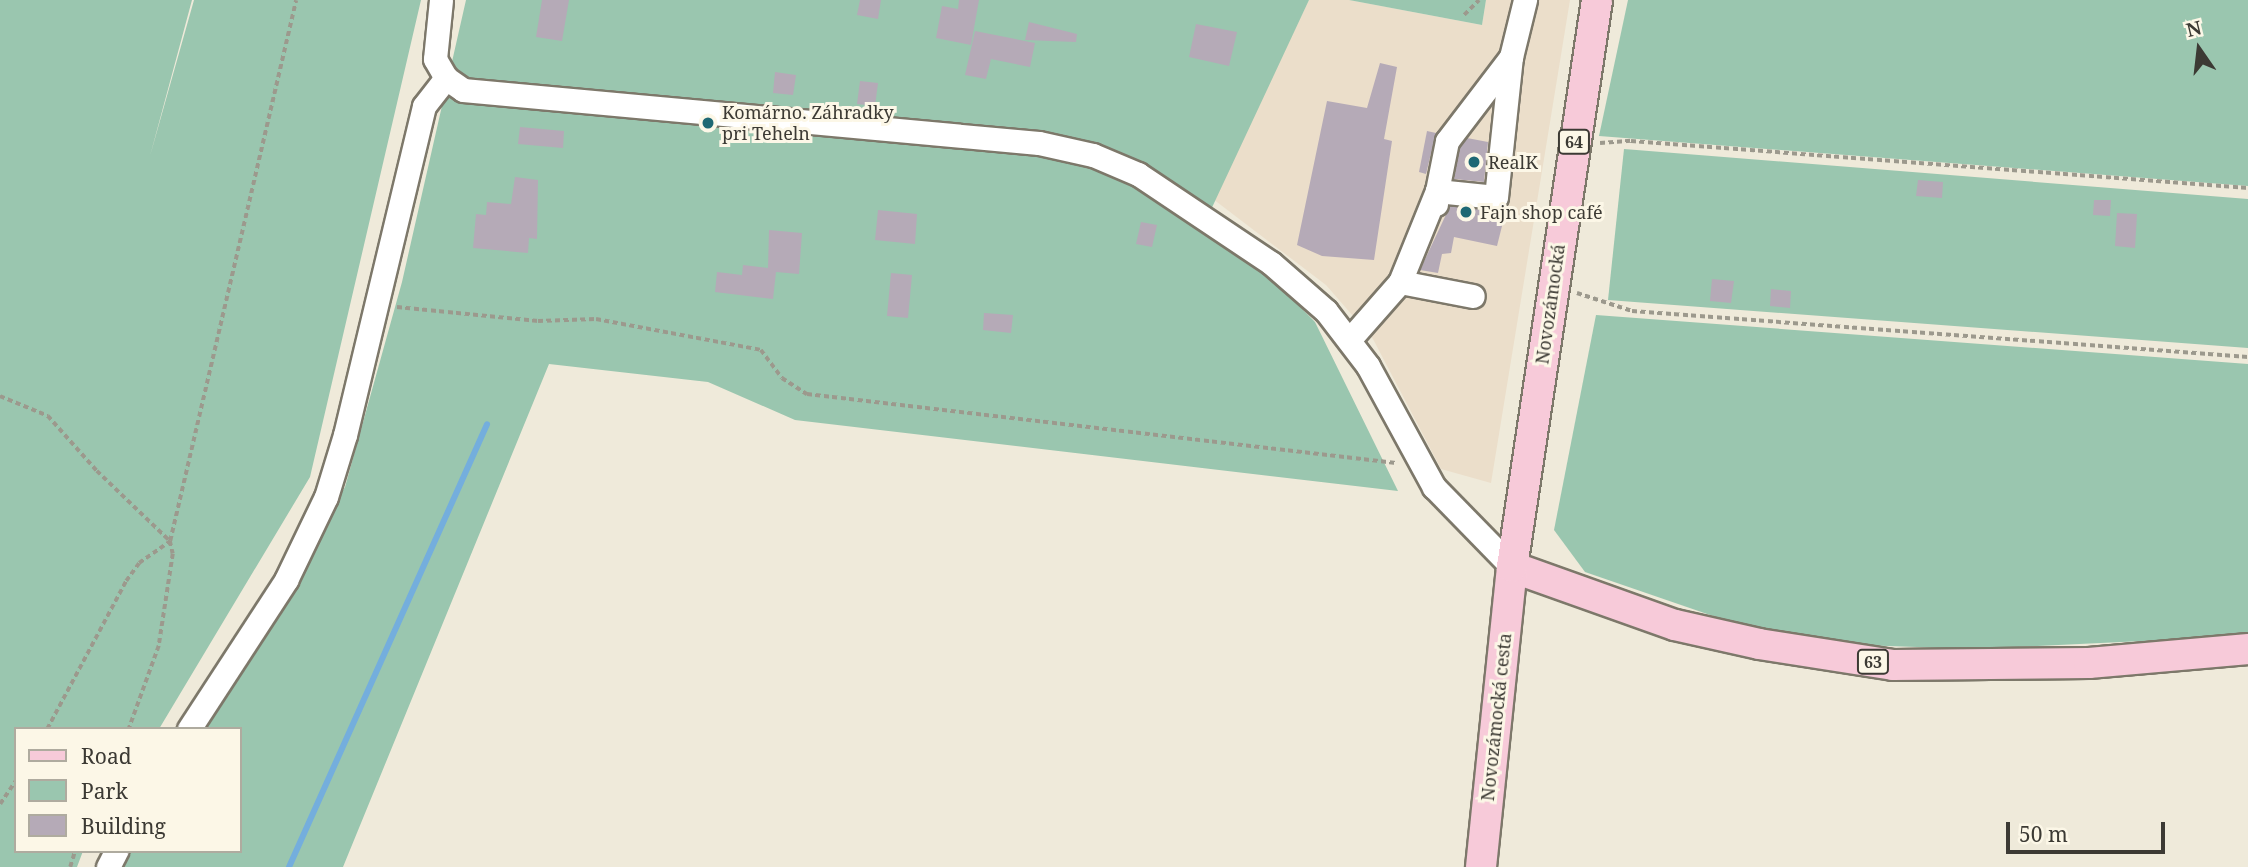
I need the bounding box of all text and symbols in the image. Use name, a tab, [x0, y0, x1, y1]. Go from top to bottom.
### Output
north arrow	[2164, 14, 2234, 84]
text: N	[2183, 14, 2204, 43]
place label: Komárno. Záhradky pri Teheln	[722, 102, 894, 144]
marker: Komárno. Záhradky pri Teheln	[700, 115, 716, 131]
road number: 64	[1556, 130, 1592, 154]
place label: RealK	[1488, 151, 1538, 173]
marker: RealK	[1466, 154, 1482, 170]
place label: Fajn shop café	[1480, 201, 1603, 223]
marker: Fajn shop café	[1458, 204, 1474, 220]
street label: Novozámocká	[1531, 242, 1569, 366]
street label: Novozámocká cesta	[1476, 632, 1516, 802]
road number: 63	[1856, 650, 1890, 674]
legend	[14, 727, 242, 853]
text: Road	[81, 742, 132, 770]
text: Park	[81, 777, 128, 805]
scale bar	[2010, 808, 2169, 852]
text: Building	[81, 812, 166, 840]
text: 50 m	[2019, 820, 2068, 848]

